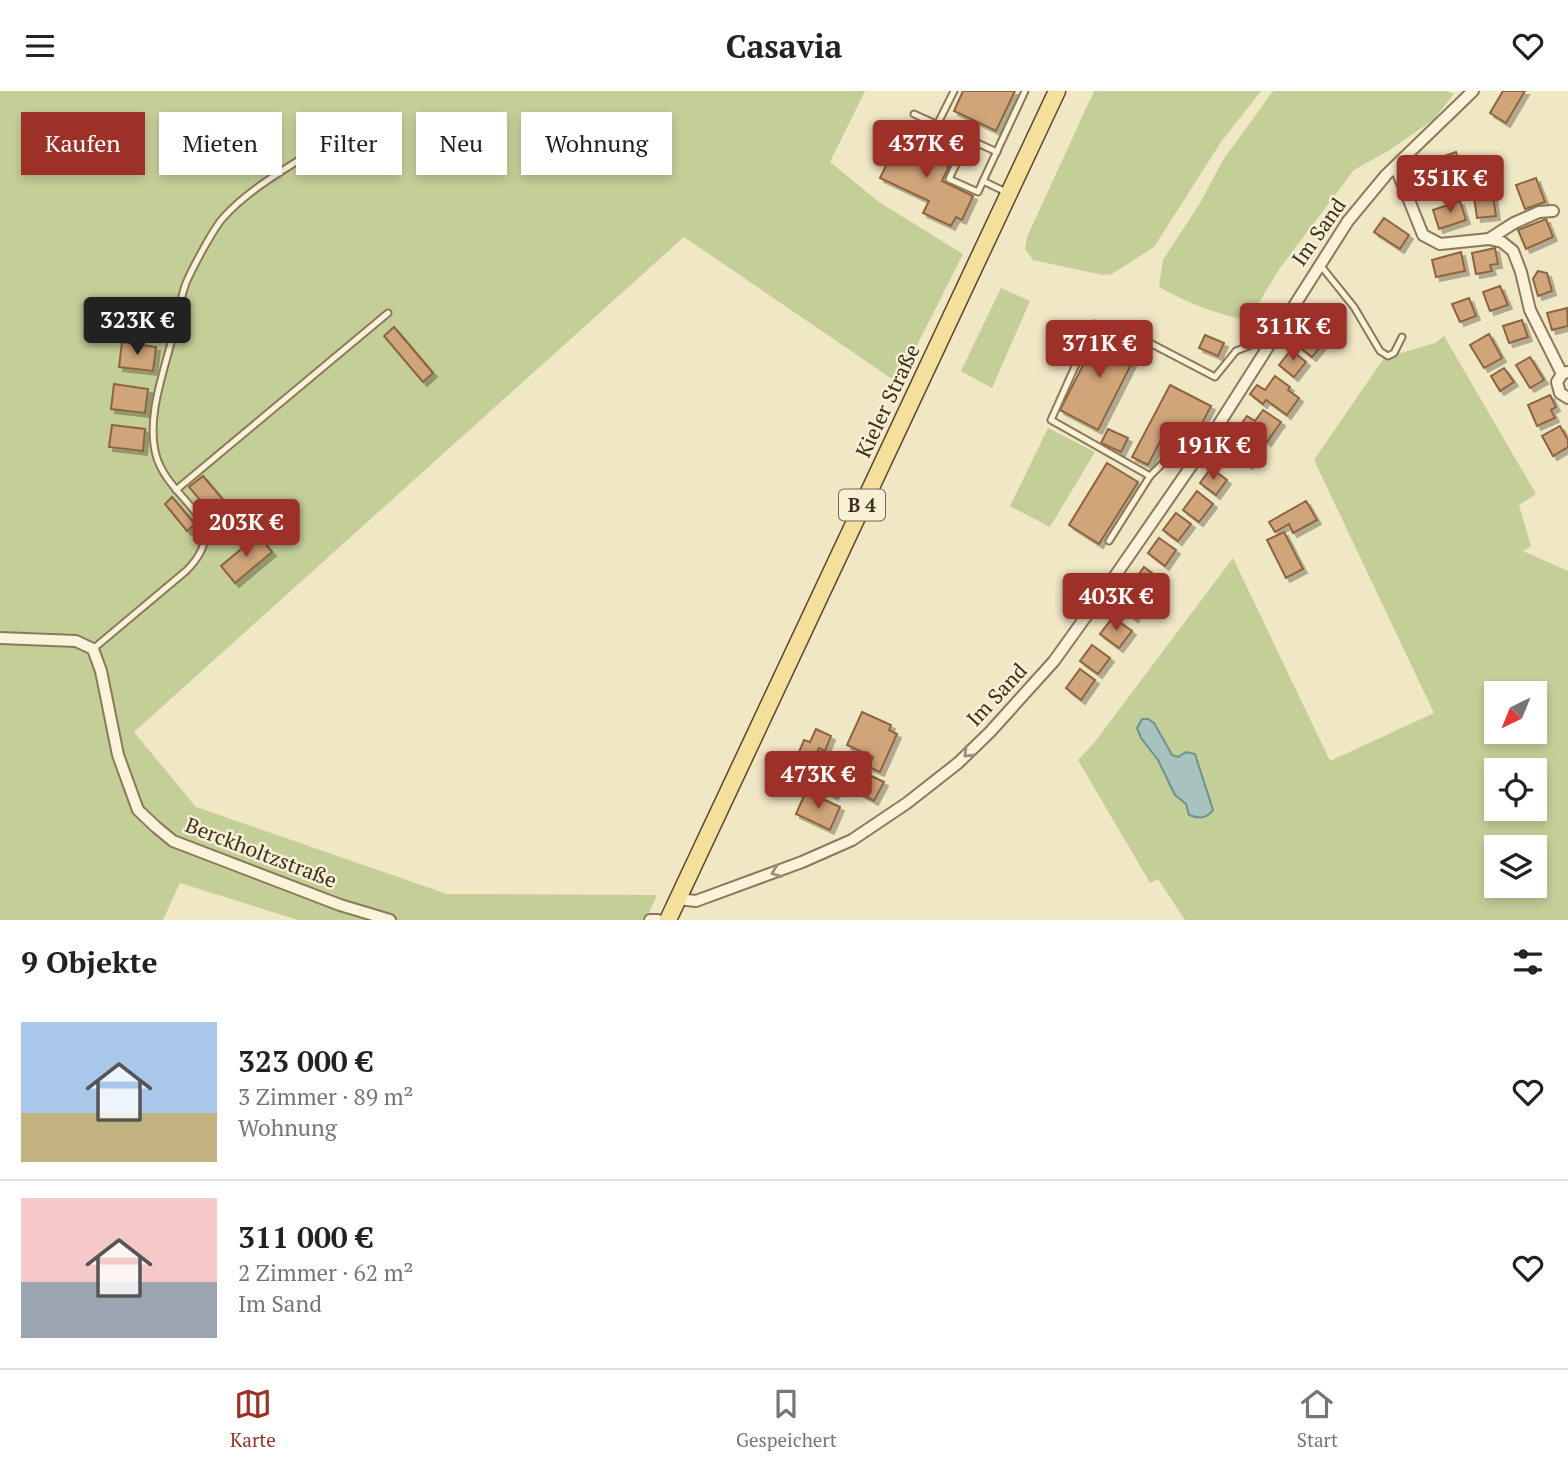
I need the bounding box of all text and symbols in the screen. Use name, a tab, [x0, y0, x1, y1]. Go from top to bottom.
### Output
text: Casavia	[726, 25, 842, 67]
icon: menu	[21, 27, 59, 65]
icon: heart	[1509, 27, 1547, 65]
chip: Kaufen	[21, 112, 145, 175]
chip: Mieten	[159, 112, 282, 175]
chip: Filter	[296, 112, 402, 175]
chip: Neu	[416, 112, 507, 175]
chip: Wohnung	[521, 112, 672, 175]
pin: 437K €	[869, 120, 983, 180]
text: 437K €	[889, 127, 963, 158]
pin: 351K €	[1393, 155, 1507, 215]
text: 351K €	[1413, 162, 1487, 193]
street label: Im Sand	[1285, 192, 1352, 271]
pin: 323K €	[80, 297, 194, 357]
pin: 311K €	[1236, 303, 1350, 363]
text: 323K €	[100, 304, 174, 335]
text: 311K €	[1256, 310, 1330, 341]
pin: 371K €	[1042, 321, 1156, 380]
text: 371K €	[1062, 327, 1136, 358]
street label: Kieler Straße	[849, 339, 926, 462]
pin: 191K €	[1156, 423, 1270, 482]
text: 191K €	[1176, 429, 1250, 460]
road number: B 4	[839, 489, 885, 521]
pin: 203K €	[189, 499, 303, 559]
text: 203K €	[209, 506, 283, 537]
pin: 403K €	[1059, 573, 1173, 633]
text: 403K €	[1079, 580, 1153, 611]
street label: Im Sand	[960, 657, 1033, 732]
north arrow	[1484, 681, 1547, 744]
map controls	[1484, 681, 1547, 898]
one-way arrow	[963, 745, 976, 758]
pin: 473K €	[761, 751, 875, 811]
text: 473K €	[781, 758, 855, 789]
button: locate	[1484, 758, 1547, 821]
street label: Berckholtzstraße	[182, 810, 341, 894]
button: layers	[1484, 835, 1547, 898]
one-way arrow	[771, 863, 783, 877]
text: 9 Objekte	[21, 942, 158, 982]
icon: filters	[1509, 943, 1547, 981]
text: 323 000 €	[238, 1041, 373, 1081]
icon: home	[77, 1050, 161, 1134]
icon: heart	[1509, 1073, 1547, 1111]
text: 3 Zimmer · 89 m²	[238, 1081, 413, 1112]
text: Wohnung	[238, 1112, 337, 1143]
text: 311 000 €	[238, 1217, 373, 1257]
icon: home	[77, 1226, 161, 1310]
icon: heart	[1509, 1249, 1547, 1287]
text: 2 Zimmer · 62 m²	[238, 1257, 413, 1288]
text: Im Sand	[238, 1288, 322, 1319]
tab: Karte	[230, 1385, 276, 1452]
tab: Gespeichert	[736, 1385, 837, 1452]
tab: Start	[1297, 1385, 1338, 1452]

